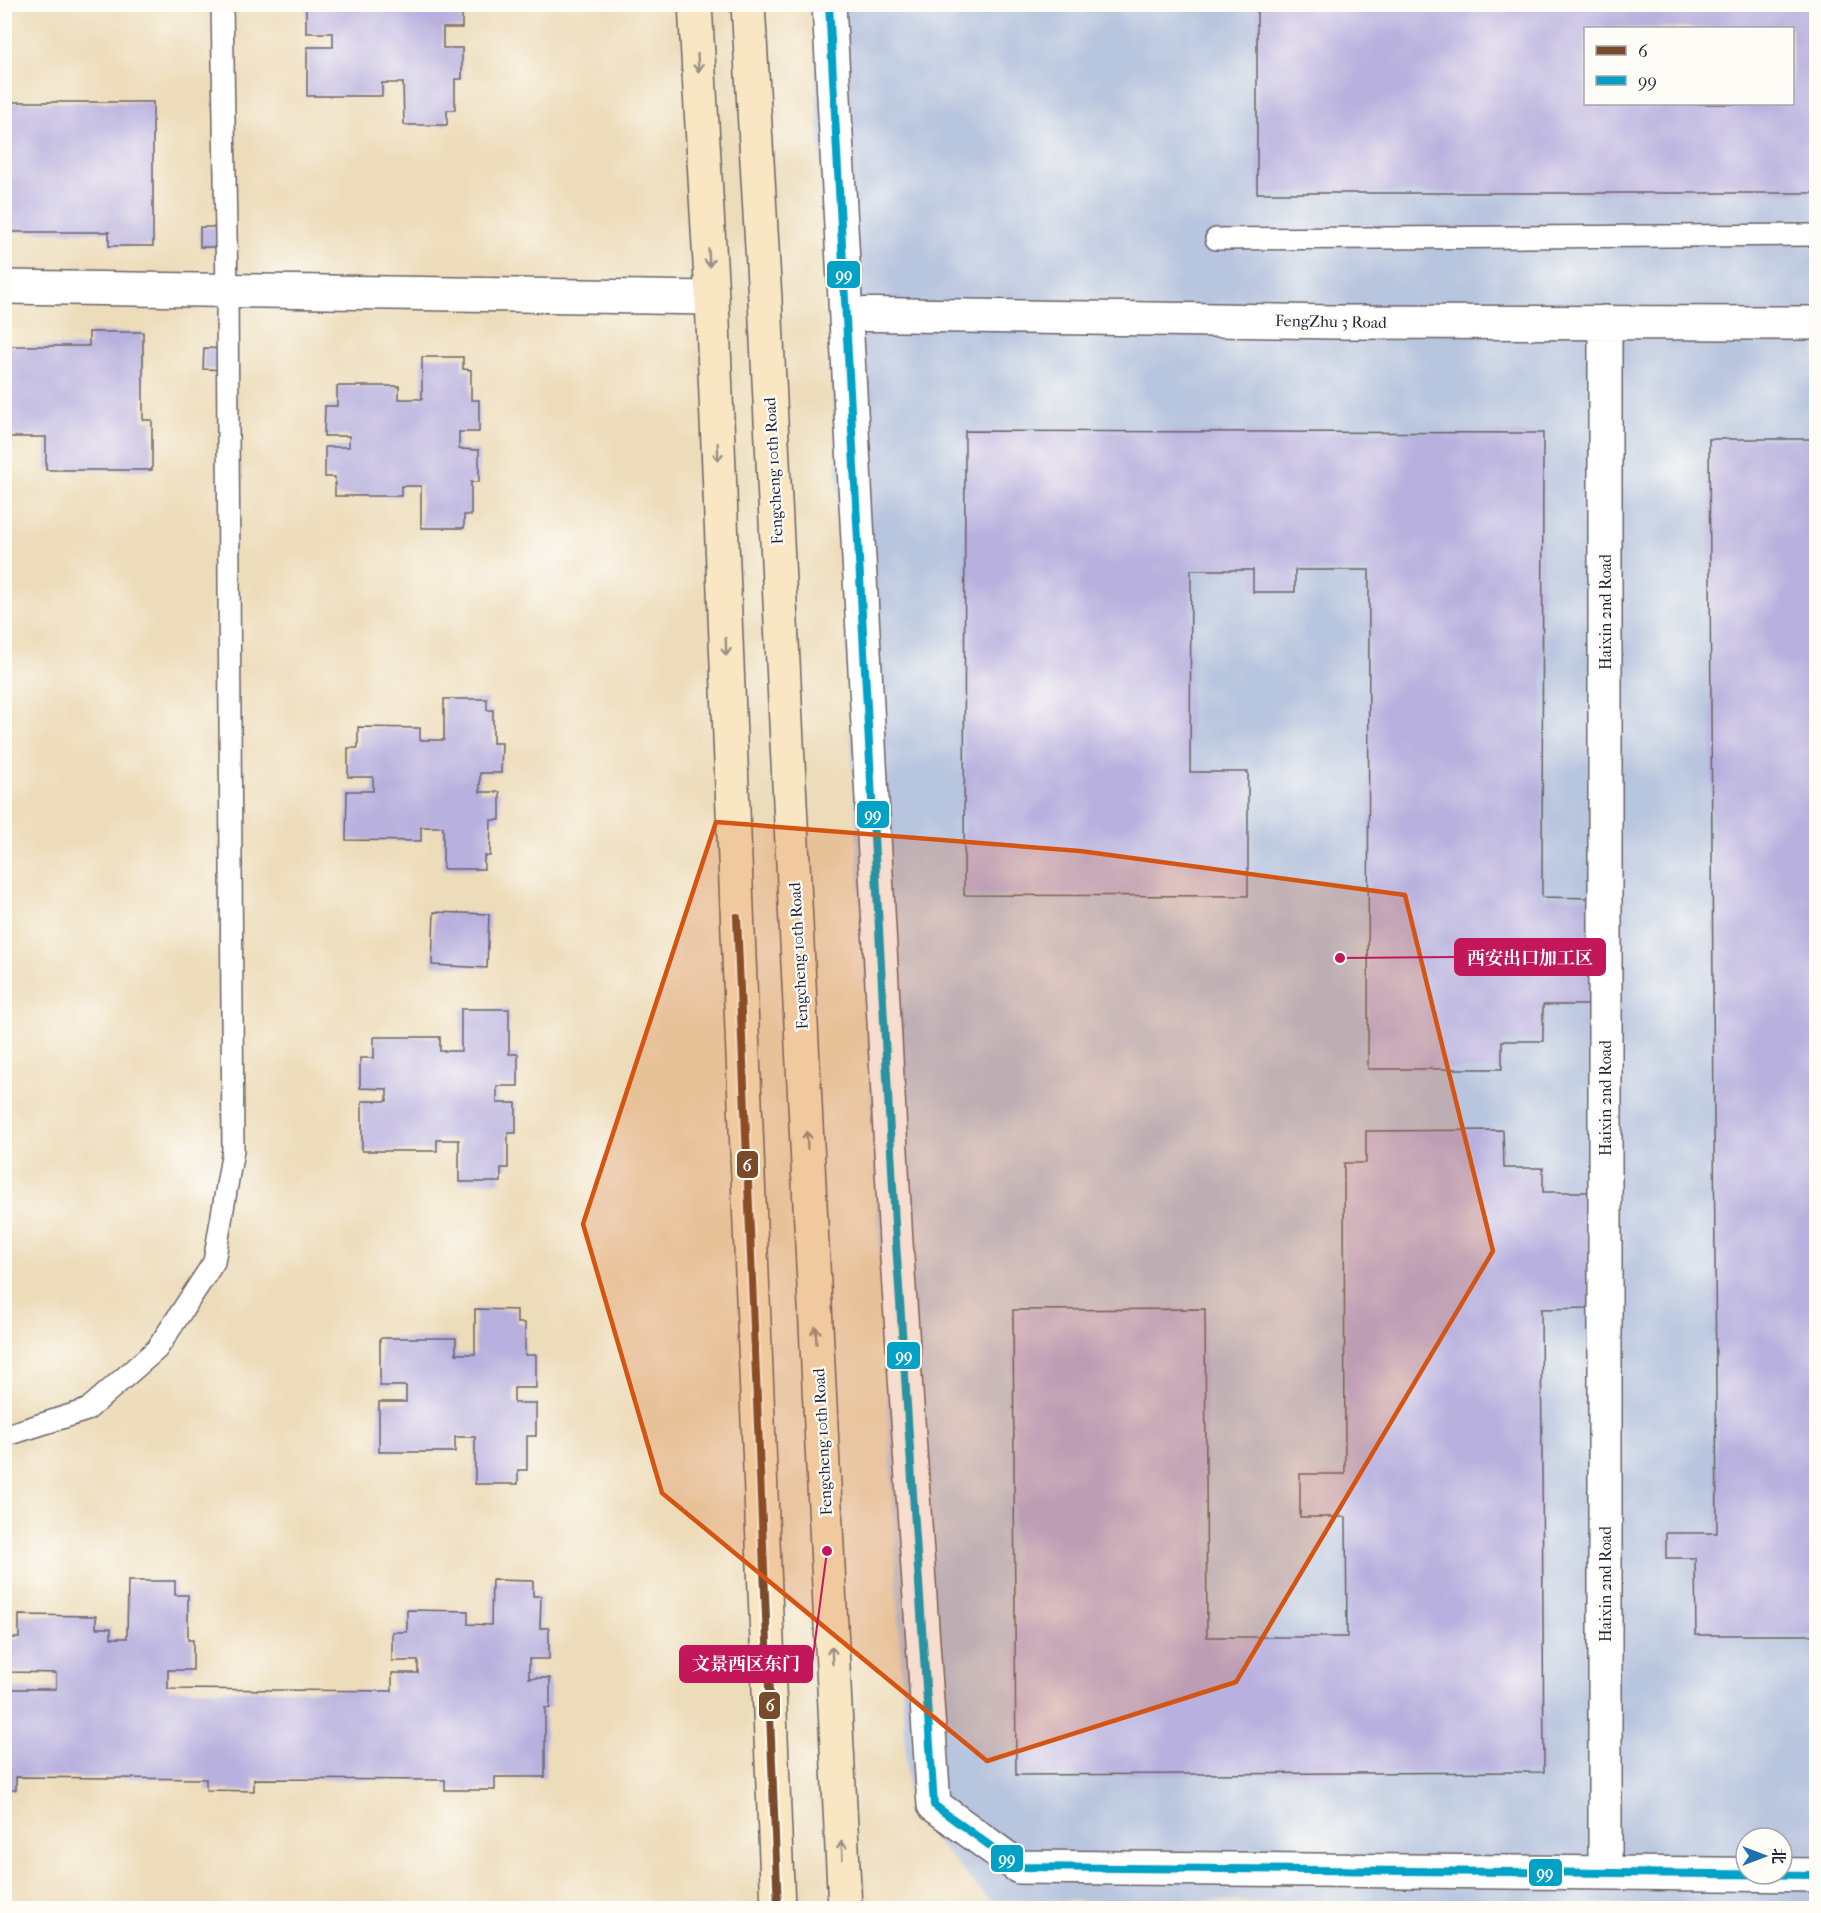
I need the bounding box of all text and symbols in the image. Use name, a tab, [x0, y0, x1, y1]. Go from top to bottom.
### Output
legend	[1584, 27, 1794, 105]
text: 6	[1638, 41, 1648, 62]
one-way arrow	[693, 52, 704, 72]
text: 99	[1638, 71, 1657, 92]
one-way arrow	[704, 247, 715, 267]
line badge: 99	[826, 260, 861, 289]
text: 99	[835, 265, 852, 285]
street label: FengZhu 3 Road	[1275, 311, 1387, 332]
street label: Fengcheng 10th Road	[760, 397, 787, 545]
one-way arrow	[712, 442, 724, 462]
street label: Haixin 2nd Road	[1596, 554, 1615, 670]
one-way arrow	[720, 637, 732, 657]
line badge: 99	[856, 800, 890, 829]
text: 99	[864, 805, 881, 825]
street label: Fengcheng 10th Road	[785, 882, 812, 1030]
callout: 西安出口加工区	[1455, 939, 1605, 975]
text: 西安出口加工区	[1467, 948, 1593, 969]
street label: Haixin 2nd Road	[1596, 1040, 1615, 1156]
one-way arrow	[801, 1130, 812, 1150]
line badge: 6	[736, 1150, 759, 1179]
text: 6	[743, 1156, 752, 1175]
one-way arrow	[811, 1325, 822, 1345]
line badge: 99	[886, 1341, 921, 1370]
text: 99	[895, 1346, 912, 1366]
street label: Fengcheng 10th Road	[809, 1368, 836, 1516]
street label: Haixin 2nd Road	[1596, 1526, 1615, 1642]
callout: 文景西区东门	[680, 1646, 812, 1682]
one-way arrow	[827, 1646, 838, 1666]
text: 文景西区东门	[692, 1654, 800, 1675]
line badge: 6	[758, 1691, 781, 1720]
text: 6	[766, 1696, 775, 1715]
north arrow	[1734, 1826, 1794, 1886]
one-way arrow	[837, 1841, 848, 1861]
line badge: 99	[990, 1844, 1024, 1873]
text: 北	[1769, 1848, 1788, 1864]
text: 99	[998, 1849, 1015, 1869]
line badge: 99	[1528, 1858, 1563, 1887]
text: 99	[1536, 1863, 1553, 1883]

